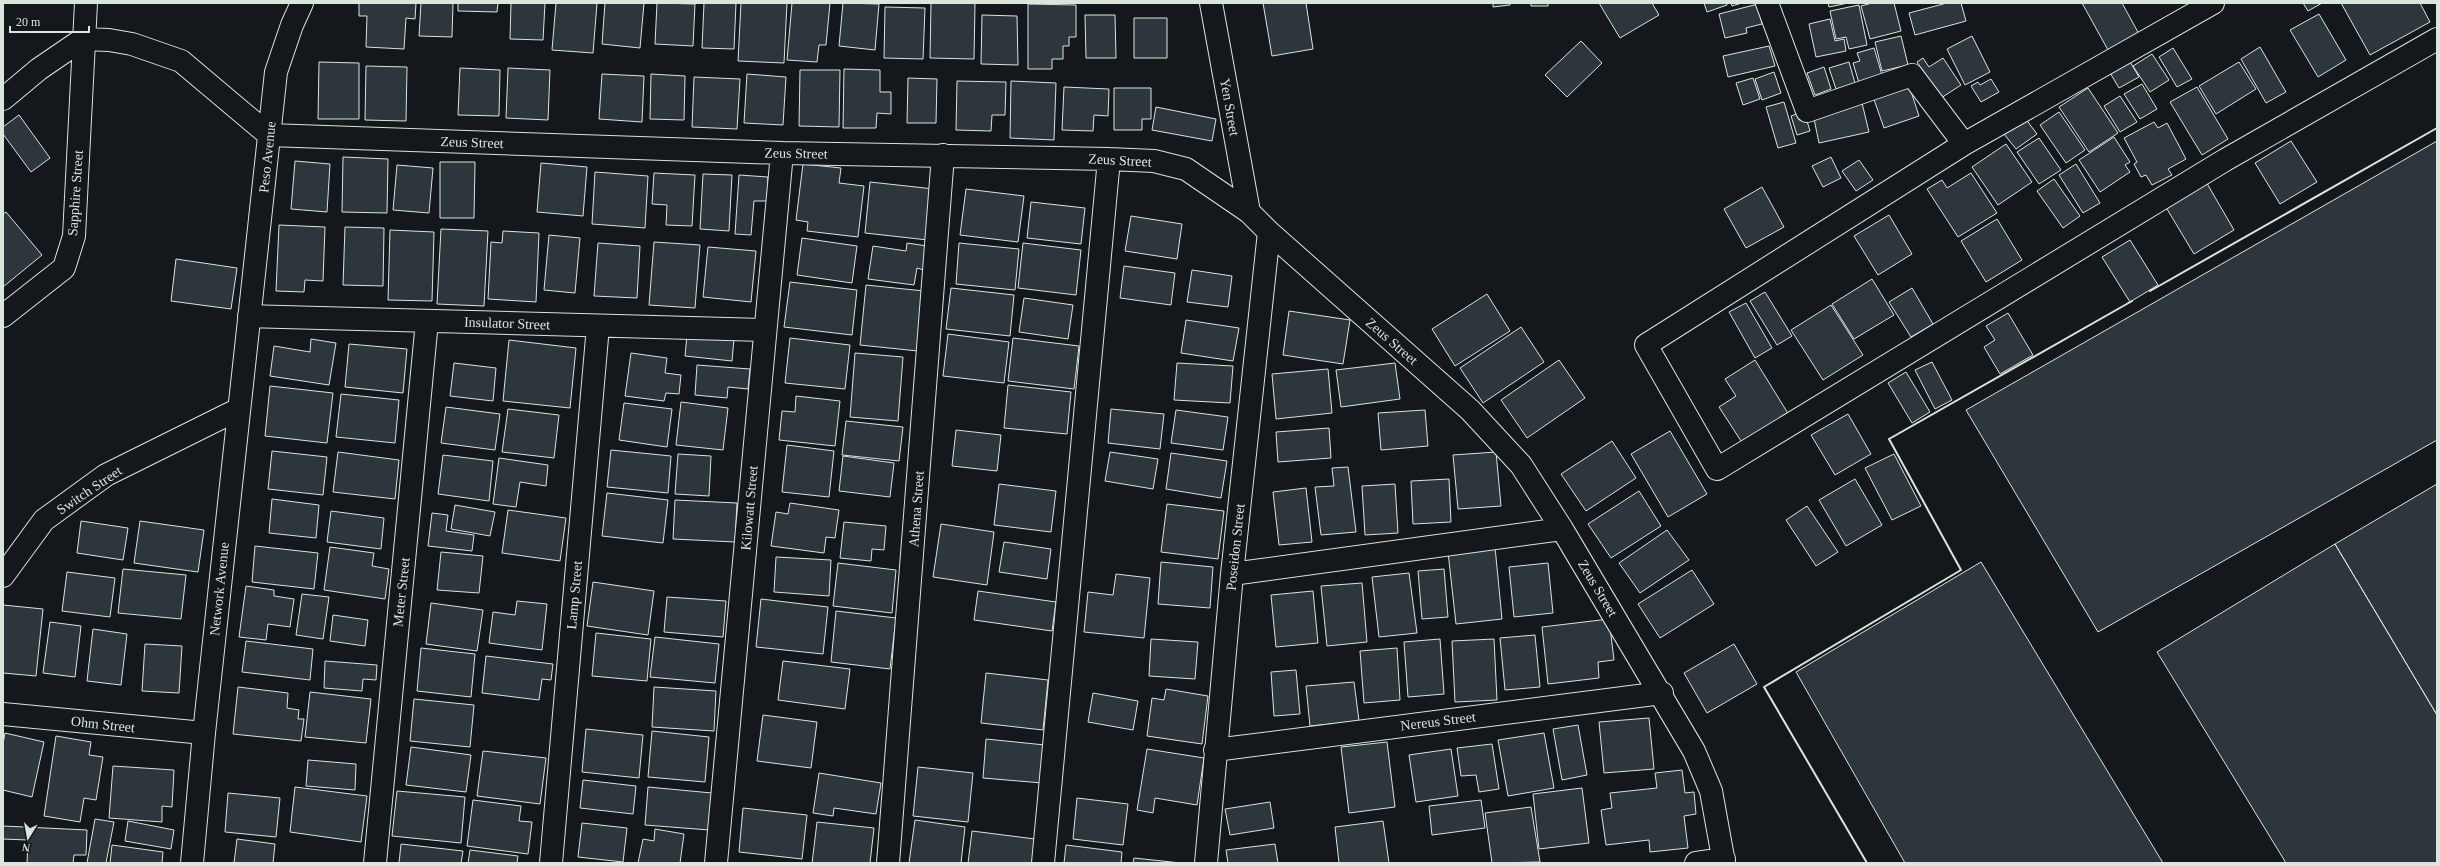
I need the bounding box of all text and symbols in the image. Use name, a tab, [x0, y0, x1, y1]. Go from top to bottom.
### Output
scale bar	[10, 8, 89, 34]
text: 20 m	[16, 15, 41, 29]
street label: Yen Street	[1217, 77, 1242, 137]
street label: Peso Avenue	[256, 121, 279, 193]
street label: Zeus Street	[440, 134, 504, 151]
street label: Zeus Street	[764, 145, 828, 162]
street label: Sapphire Street	[65, 150, 86, 236]
street label: Zeus Street	[1088, 151, 1152, 170]
street label: Insulator Street	[464, 315, 550, 332]
street label: Zeus Street	[1363, 315, 1421, 368]
street label: Switch Street	[54, 463, 125, 518]
street label: Kilowatt Street	[738, 465, 761, 551]
street label: Athena Street	[906, 470, 927, 548]
street label: Poseidon Street	[1223, 503, 1248, 591]
street label: Network Avenue	[207, 541, 232, 637]
street label: Meter Street	[390, 557, 413, 627]
street label: Zeus Street	[1575, 557, 1620, 619]
street label: Lamp Street	[564, 560, 585, 630]
street label: Nereus Street	[1400, 709, 1477, 734]
street label: Ohm Street	[70, 714, 136, 735]
north arrow	[8, 818, 48, 858]
text: N	[21, 841, 31, 854]

